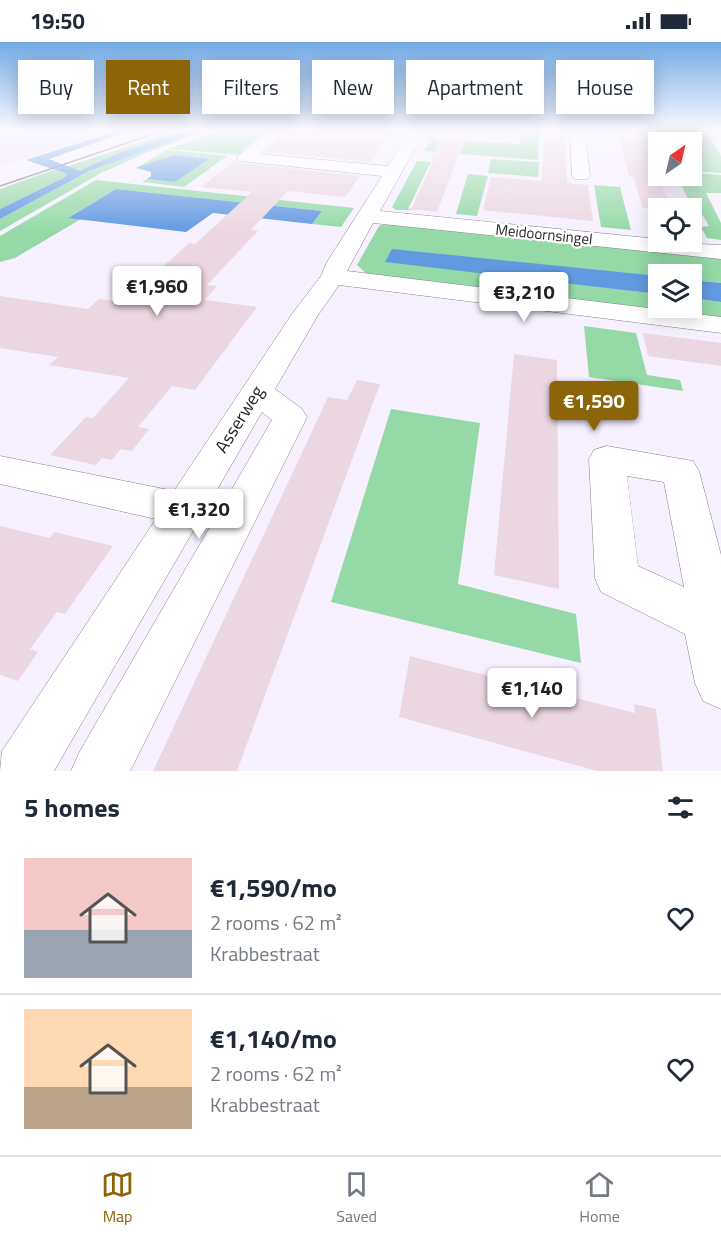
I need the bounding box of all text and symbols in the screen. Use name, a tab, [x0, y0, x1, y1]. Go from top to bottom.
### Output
text: 19:50	[30, 4, 85, 38]
chip: Buy	[18, 60, 94, 114]
chip: Rent	[106, 60, 190, 114]
chip: Filters	[202, 60, 300, 114]
chip: New	[312, 60, 394, 114]
chip: Apartment	[406, 60, 544, 114]
chip: House	[556, 60, 654, 114]
north arrow	[648, 132, 702, 186]
map controls	[648, 132, 702, 318]
button: locate	[648, 198, 702, 252]
street label: Meidoornsingel	[494, 217, 594, 251]
button: layers	[648, 264, 702, 318]
pin: €1,960	[108, 266, 206, 317]
text: €1,960	[126, 270, 188, 301]
pin: €3,210	[475, 272, 573, 323]
text: €3,210	[493, 276, 555, 307]
street label: Asserweg	[208, 380, 270, 458]
pin: €1,590	[545, 381, 643, 432]
text: €1,590	[563, 385, 625, 416]
pin: €1,320	[150, 489, 248, 540]
text: €1,320	[168, 493, 230, 524]
pin: €1,140	[483, 668, 581, 719]
text: €1,140	[501, 672, 563, 703]
text: 5 homes	[24, 788, 120, 827]
icon: filters	[664, 791, 697, 824]
text: €1,590/mo	[210, 868, 337, 907]
icon: home	[72, 882, 144, 954]
icon: heart	[664, 902, 697, 935]
text: 2 rooms · 62 m²	[210, 907, 342, 938]
text: Krabbestraat	[210, 938, 320, 969]
text: €1,140/mo	[210, 1019, 337, 1058]
icon: home	[72, 1033, 144, 1105]
icon: heart	[664, 1053, 697, 1086]
text: 2 rooms · 62 m²	[210, 1058, 342, 1089]
text: Krabbestraat	[210, 1089, 320, 1120]
tab: Map	[101, 1168, 134, 1228]
tab: Saved	[336, 1168, 377, 1228]
tab: Home	[579, 1168, 620, 1228]

